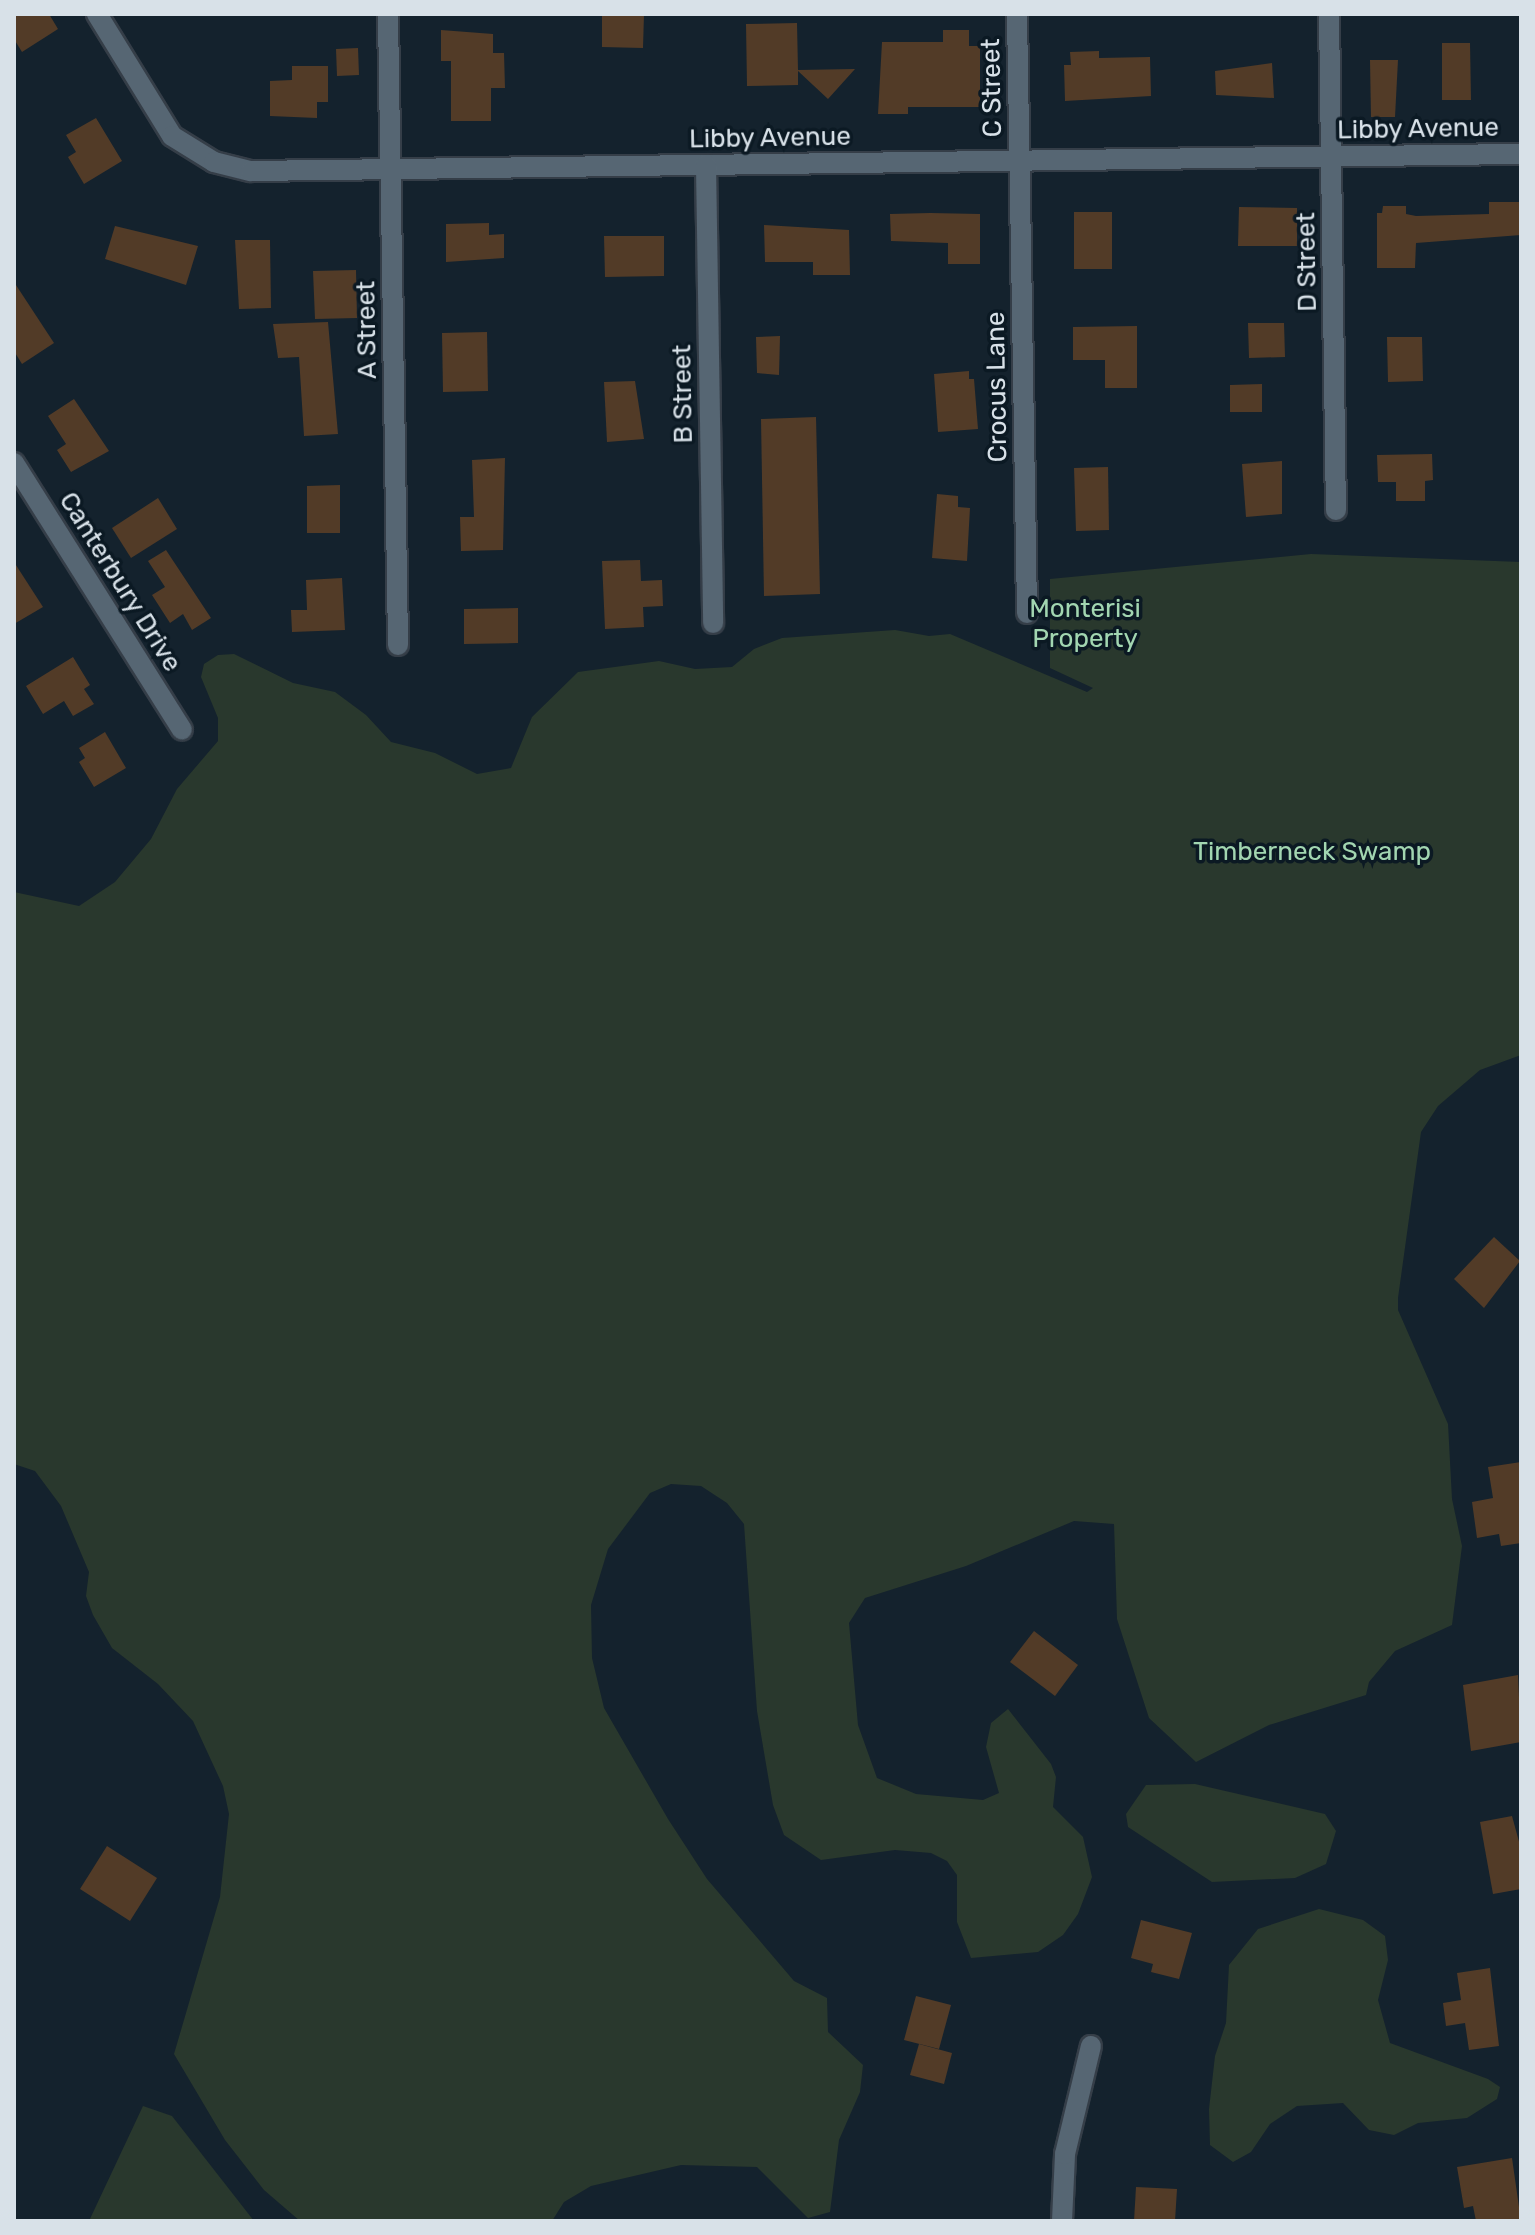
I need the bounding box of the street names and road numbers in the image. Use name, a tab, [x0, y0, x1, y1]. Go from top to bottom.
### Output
street label: C Street	[976, 38, 1008, 138]
street label: Libby Avenue	[1336, 112, 1500, 146]
street label: Libby Avenue	[688, 121, 852, 155]
street label: D Street	[1291, 212, 1323, 312]
street label: A Street	[351, 280, 383, 380]
street label: Crocus Lane	[980, 311, 1014, 463]
street label: B Street	[667, 344, 699, 444]
street label: Canterbury Drive	[52, 486, 188, 678]

